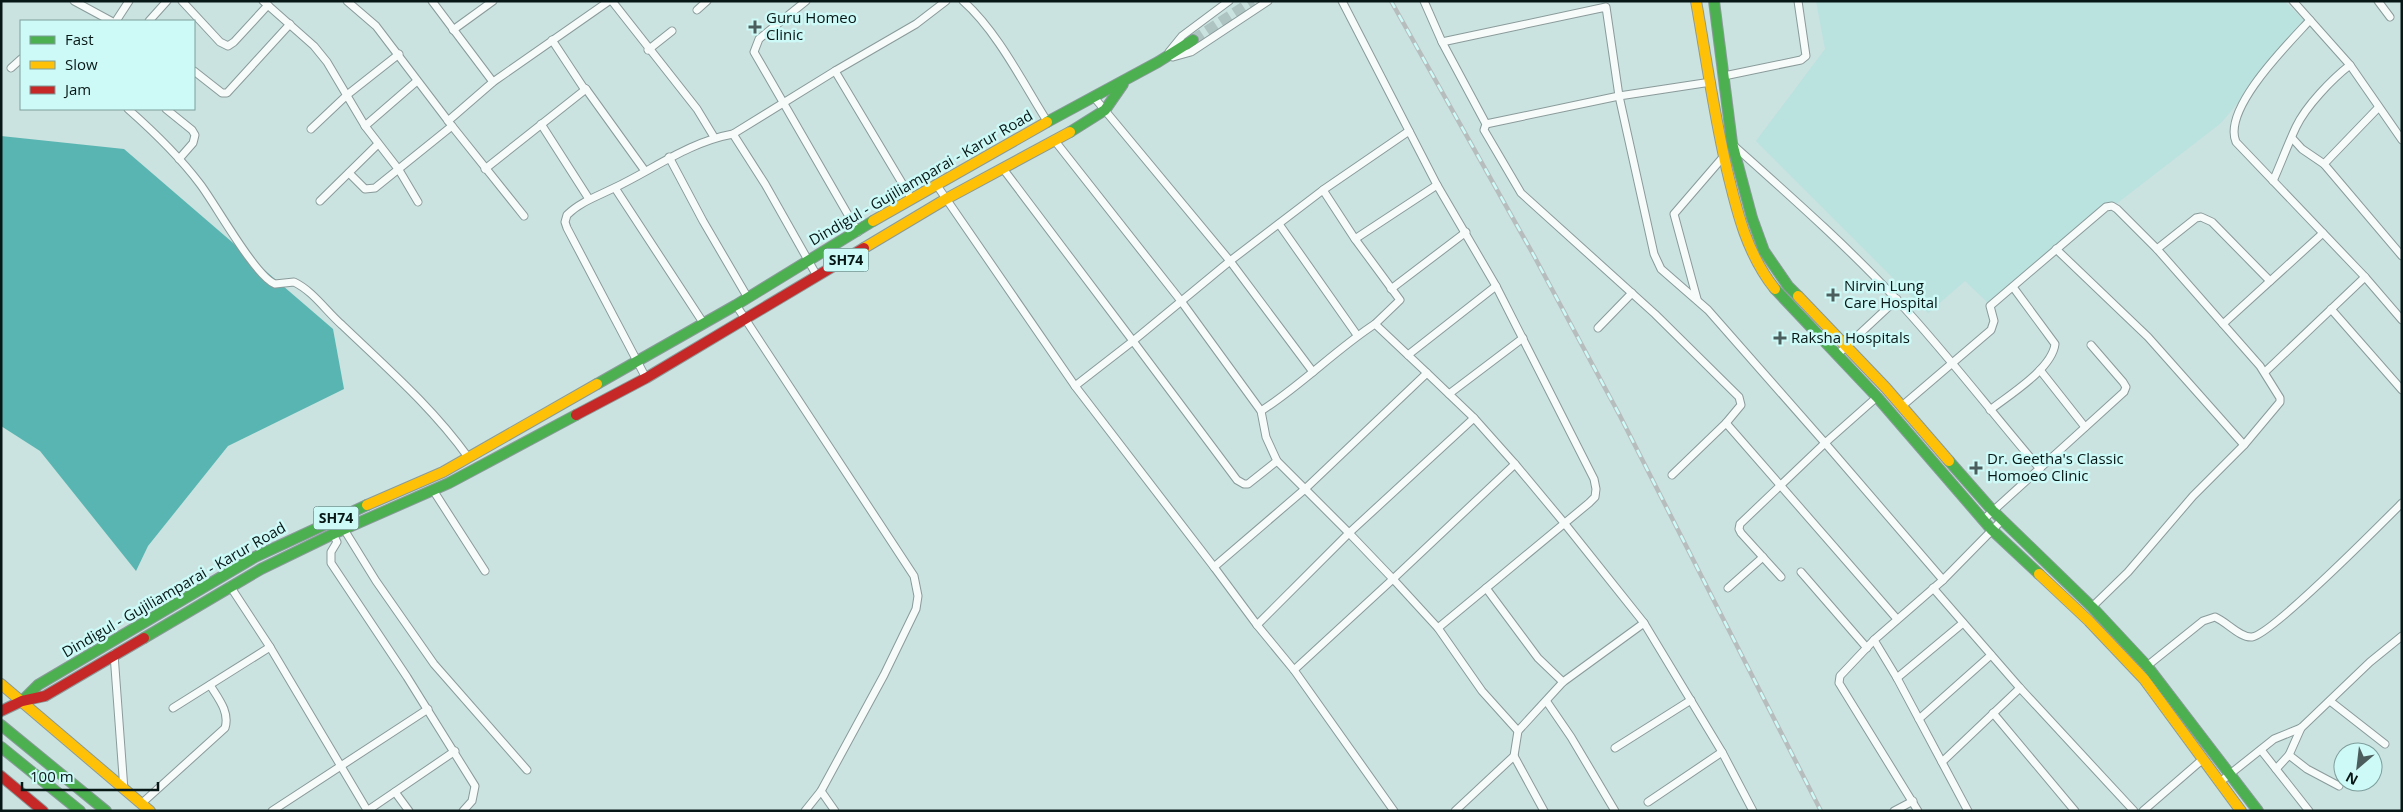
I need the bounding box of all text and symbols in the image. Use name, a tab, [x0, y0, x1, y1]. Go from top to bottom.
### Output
place label: Guru Homeo Clinic	[766, 7, 857, 44]
legend	[20, 20, 195, 110]
marker: Guru Homeo Clinic	[748, 20, 762, 34]
text: Fast	[65, 29, 94, 49]
text: Slow	[65, 54, 98, 74]
text: Jam	[63, 79, 91, 99]
street label: Dindigul - Gujiliamparai - Karur Road	[805, 105, 1036, 250]
road number: SH74	[824, 248, 868, 272]
place label: Nirvin Lung Care Hospital	[1844, 275, 1938, 312]
marker: Nirvin Lung Care Hospital	[1826, 288, 1840, 302]
place label: Raksha Hospitals	[1791, 327, 1910, 347]
marker: Raksha Hospitals	[1773, 331, 1787, 345]
place label: Dr. Geetha's Classic Homoeo Clinic	[1987, 448, 2124, 485]
marker: Dr. Geetha's Classic Homoeo Clinic	[1969, 461, 1983, 475]
road number: SH74	[314, 506, 358, 530]
street label: Dindigul - Gujiliamparai - Karur Road	[58, 517, 289, 662]
north arrow	[2333, 742, 2383, 792]
scale bar	[22, 760, 159, 792]
text: 100 m	[30, 766, 74, 786]
text: N	[2342, 768, 2361, 790]

